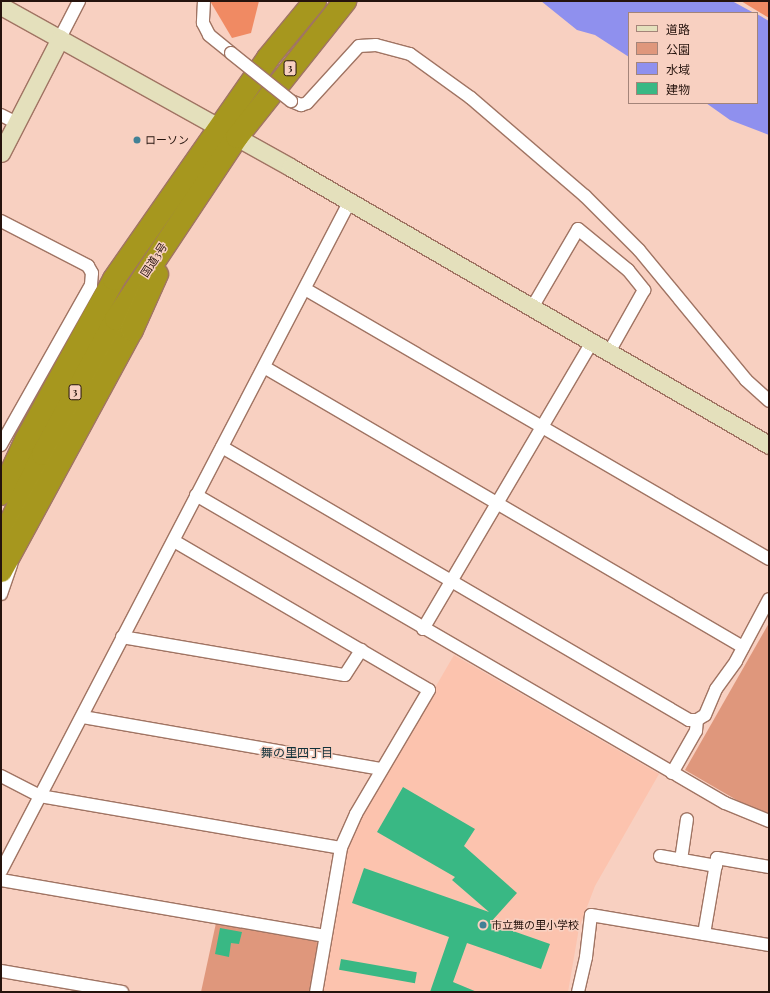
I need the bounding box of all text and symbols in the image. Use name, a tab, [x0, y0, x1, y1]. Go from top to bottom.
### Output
legend	[628, 12, 758, 104]
text: 道路	[666, 21, 690, 37]
text: 公園	[666, 41, 690, 57]
road number: 3	[283, 60, 297, 76]
text: 水域	[666, 61, 690, 77]
text: 建物	[666, 81, 690, 97]
place label: ローソン	[145, 133, 189, 147]
marker: ローソン	[132, 135, 142, 145]
street label: 国道3号	[138, 240, 170, 280]
road number: 3	[68, 384, 82, 400]
district label: 舞の里四丁目	[261, 746, 333, 760]
place label: 市立舞の里小学校	[491, 918, 579, 932]
marker: 市立舞の里小学校	[478, 920, 488, 930]

